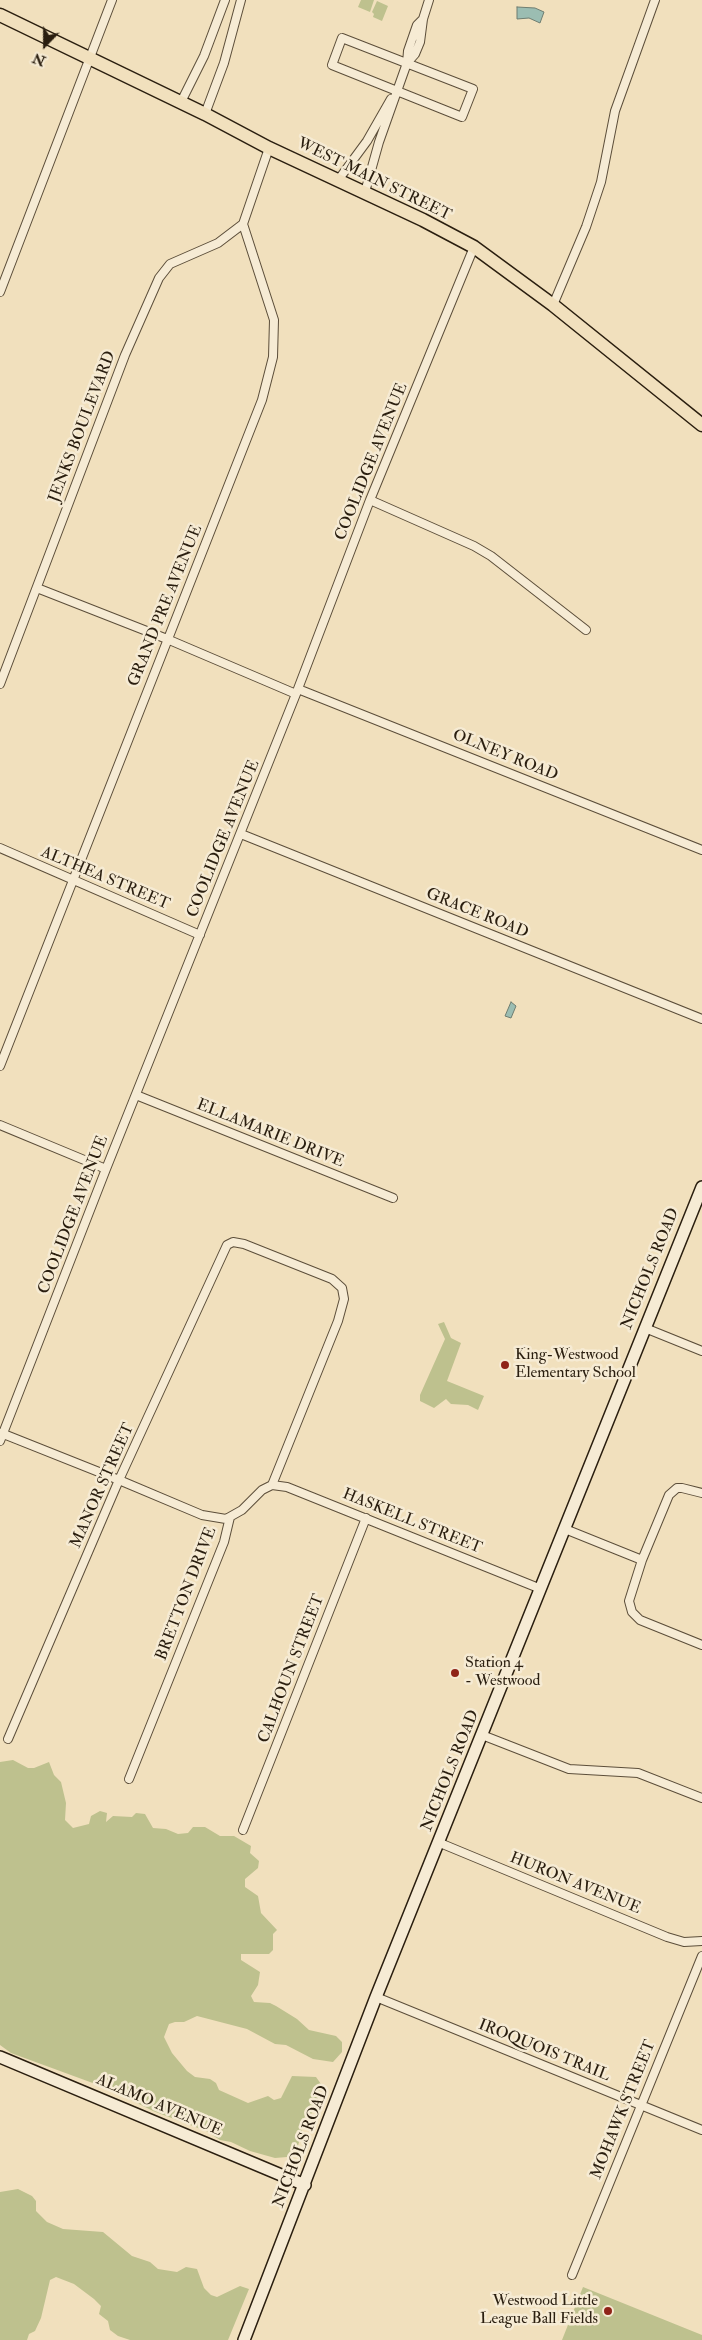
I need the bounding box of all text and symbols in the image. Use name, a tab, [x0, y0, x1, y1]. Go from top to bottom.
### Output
north arrow	[20, 20, 70, 70]
text: N	[30, 49, 48, 70]
street label: WEST MAIN STREET	[294, 134, 454, 226]
street label: JENKS BOULEVARD	[45, 349, 121, 505]
street label: COOLIDGE AVENUE	[332, 380, 412, 544]
street label: GRAND PRE AVENUE	[125, 522, 207, 690]
street label: OLNEY ROAD	[450, 726, 560, 786]
street label: COOLIDGE AVENUE	[184, 757, 264, 921]
street label: ALTHEA STREET	[38, 843, 172, 915]
street label: GRACE ROAD	[423, 885, 531, 943]
street label: ELLAMARIE DRIVE	[194, 1096, 346, 1172]
street label: COOLIDGE AVENUE	[35, 1133, 113, 1297]
street label: NICHOLS ROAD	[618, 1205, 684, 1333]
place label: King-Westwood Elementary School	[515, 1346, 636, 1384]
marker: King-Westwood Elementary School	[499, 1359, 511, 1371]
street label: MANOR STREET	[67, 1421, 139, 1551]
street label: HASKELL STREET	[340, 1485, 484, 1559]
street label: BRETTON DRIVE	[153, 1525, 221, 1663]
street label: CALHOUN STREET	[255, 1592, 329, 1746]
place label: Station 4 - Westwood	[465, 1654, 540, 1692]
marker: Station 4 - Westwood	[449, 1667, 461, 1679]
street label: NICHOLS ROAD	[418, 1707, 484, 1835]
street label: HURON AVENUE	[507, 1849, 643, 1919]
street label: IROQUOIS TRAIL	[475, 2016, 613, 2086]
street label: MOHAWK STREET	[587, 2038, 661, 2182]
street label: ALAMO AVENUE	[93, 2071, 225, 2141]
street label: NICHOLS ROAD	[270, 2083, 334, 2211]
place label: Westwood Little League Ball Fields	[480, 2292, 598, 2330]
marker: Westwood Little League Ball Fields	[602, 2305, 614, 2317]

